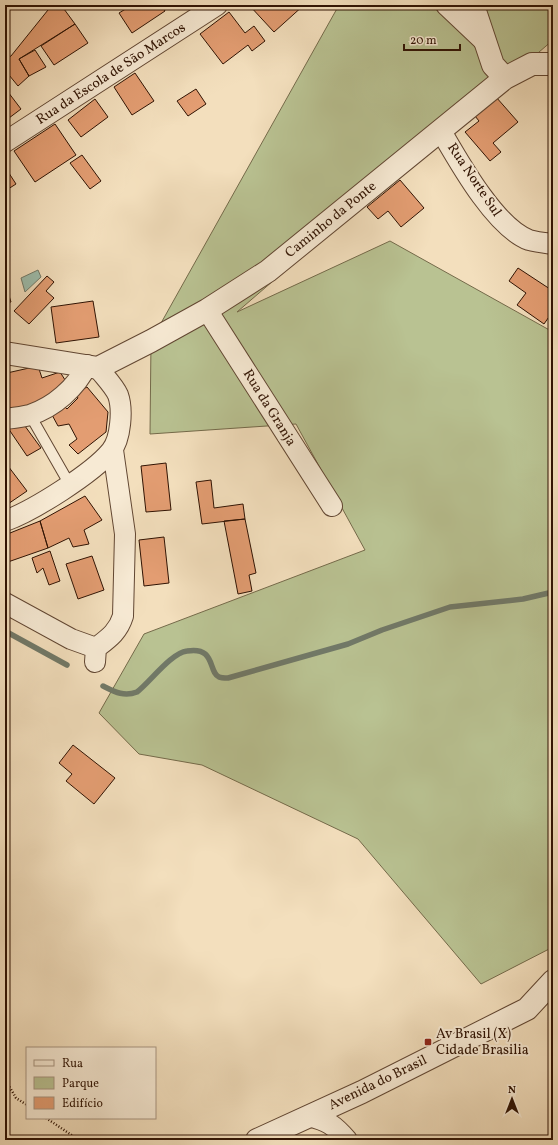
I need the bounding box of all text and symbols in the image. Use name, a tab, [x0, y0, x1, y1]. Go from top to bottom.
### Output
street label: Rua da Escola de São Marcos	[33, 18, 189, 130]
scale bar	[404, 26, 460, 52]
text: 20 m	[410, 33, 437, 49]
street label: Rua Norte Sul	[442, 139, 506, 221]
street label: Caminho da Ponte	[281, 177, 381, 263]
street label: Rua da Granja	[238, 366, 300, 450]
place label: Av Brasil (X) Cidade Brasilia	[436, 1025, 529, 1060]
marker: Av Brasil (X) Cidade Brasilia	[423, 1037, 433, 1047]
legend	[26, 1047, 156, 1119]
street label: Avenida do Brasil	[326, 1051, 430, 1115]
text: Rua	[62, 1056, 83, 1072]
text: Parque	[62, 1076, 99, 1092]
north arrow	[492, 1079, 532, 1119]
text: N	[508, 1083, 516, 1098]
text: Edifício	[62, 1096, 103, 1112]

